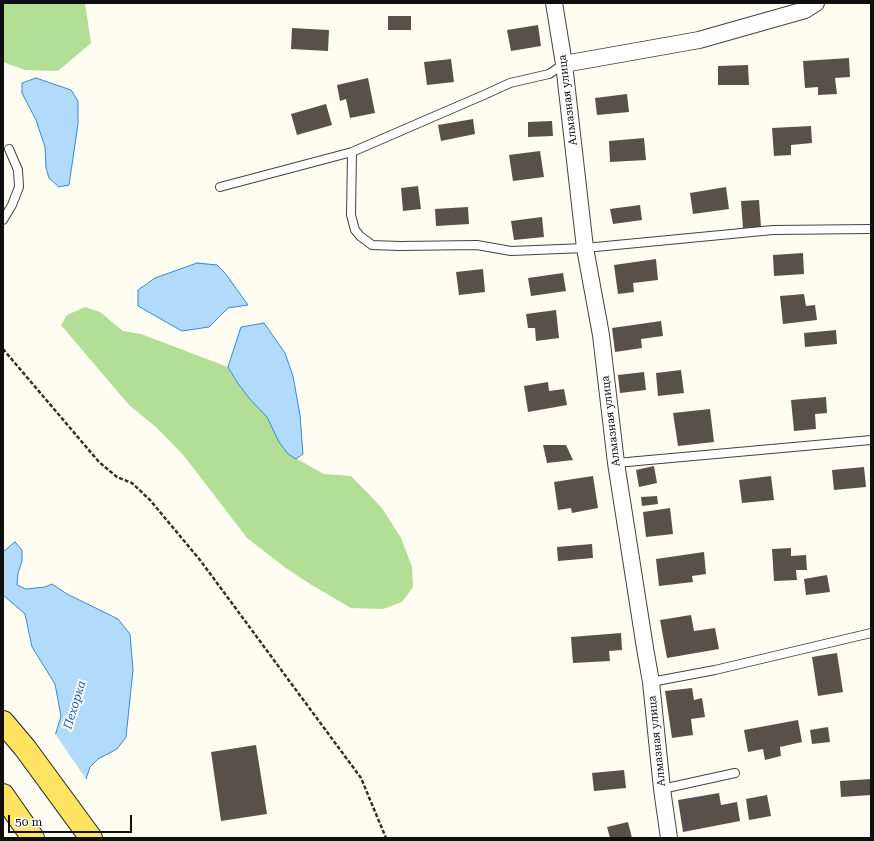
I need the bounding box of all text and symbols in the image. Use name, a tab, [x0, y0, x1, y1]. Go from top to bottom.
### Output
street label: Алмазная улица	[556, 54, 580, 146]
street label: Алмазная улица	[599, 375, 623, 467]
water label: Пехорка	[61, 679, 89, 731]
street label: Алмазная улица	[646, 695, 668, 787]
scale bar	[10, 807, 134, 833]
text: 50 m	[15, 815, 42, 829]

